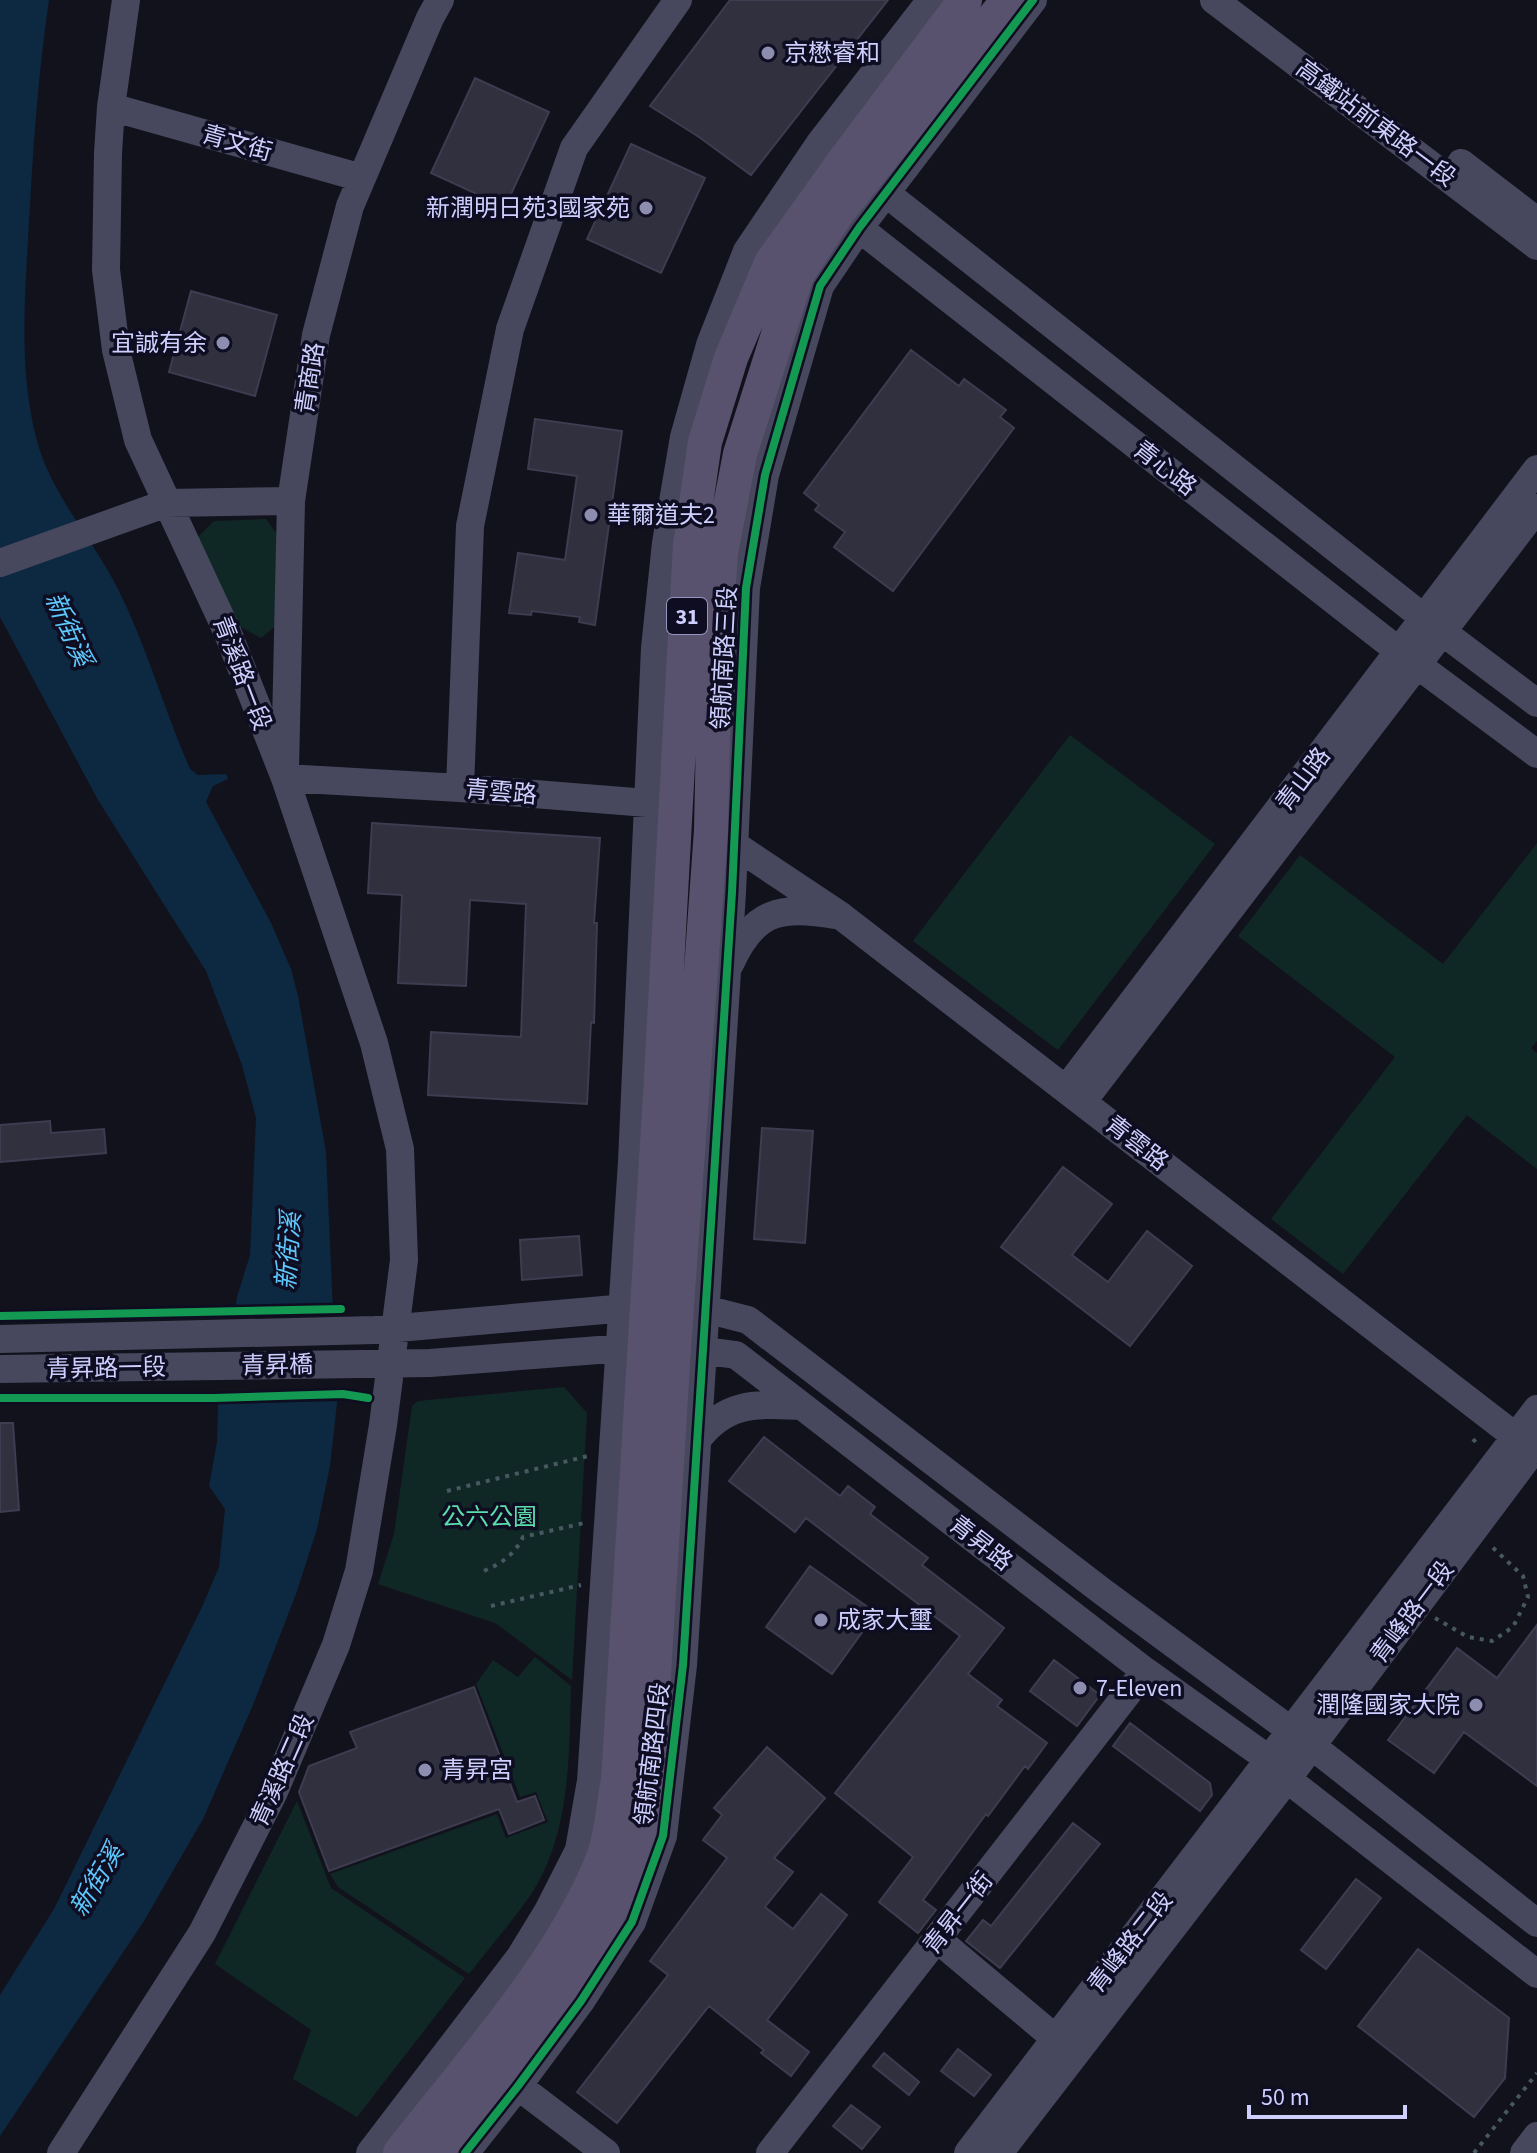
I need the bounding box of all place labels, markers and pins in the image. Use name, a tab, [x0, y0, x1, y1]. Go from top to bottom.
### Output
place label: 京懋睿和	[784, 36, 880, 71]
marker: 京懋睿和	[759, 44, 777, 62]
place label: 新潤明日苑3國家苑	[426, 191, 630, 226]
marker: 新潤明日苑3國家苑	[637, 199, 655, 217]
place label: 宜誠有余	[111, 326, 207, 361]
marker: 宜誠有余	[214, 334, 232, 352]
place label: 華爾道夫2	[607, 498, 715, 533]
marker: 華爾道夫2	[582, 506, 600, 524]
place label: 成家大璽	[837, 1603, 933, 1638]
marker: 成家大璽	[812, 1611, 830, 1629]
place label: 7-Eleven	[1096, 1671, 1182, 1706]
marker: 7-Eleven	[1071, 1679, 1089, 1697]
place label: 潤隆國家大院	[1316, 1688, 1460, 1723]
marker: 潤隆國家大院	[1467, 1696, 1485, 1714]
place label: 青昇宮	[441, 1753, 513, 1788]
marker: 青昇宮	[416, 1761, 434, 1779]

